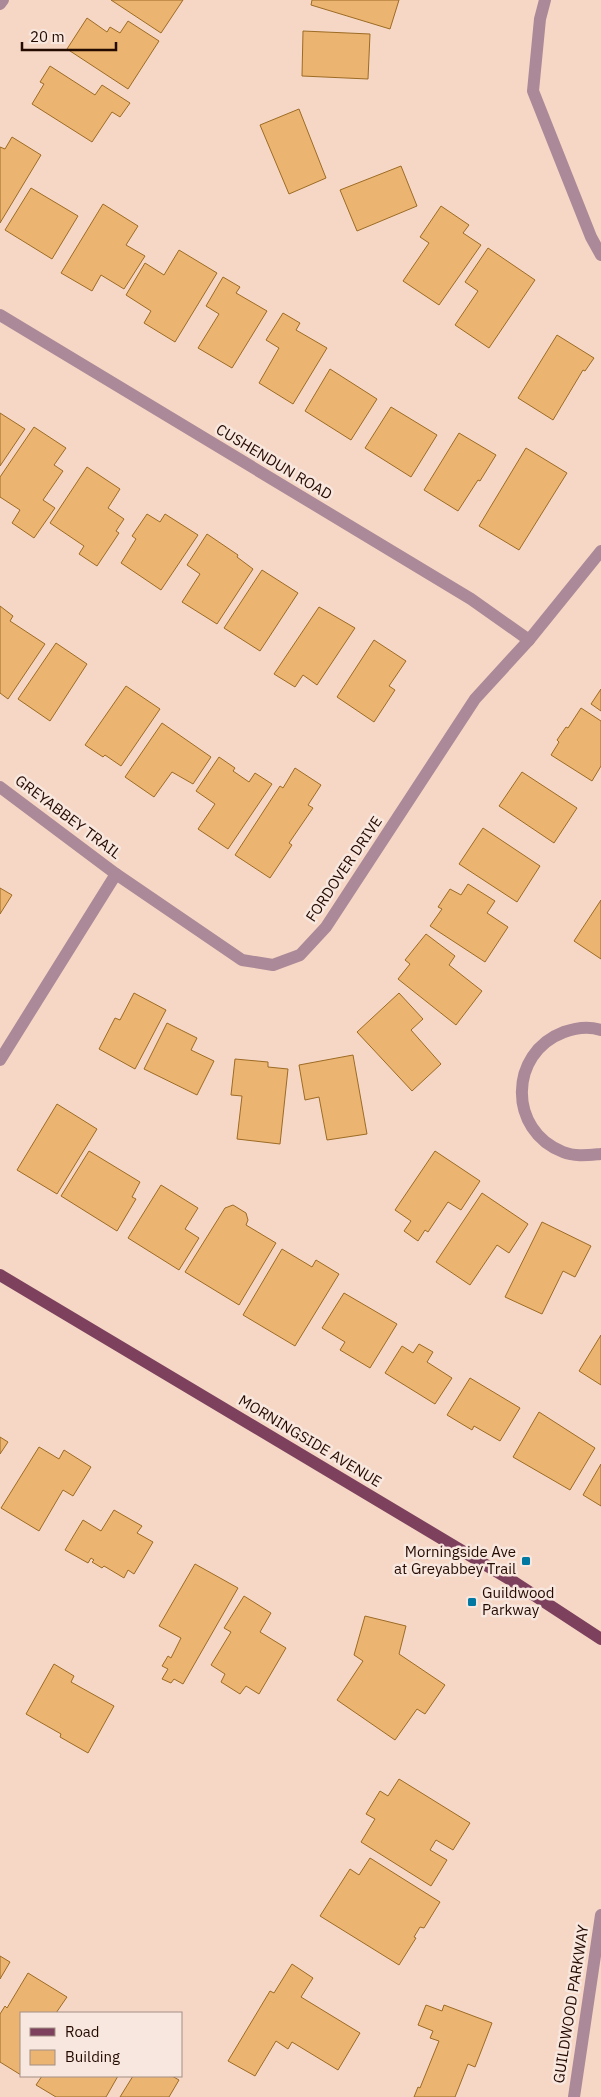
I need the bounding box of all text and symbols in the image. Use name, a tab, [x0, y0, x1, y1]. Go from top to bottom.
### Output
scale bar	[22, 20, 116, 52]
text: 20 m	[30, 27, 65, 46]
street label: CUSHENDUN ROAD	[213, 419, 336, 504]
street label: GREYABBEY TRAIL	[11, 771, 125, 863]
street label: FORDOVER DRIVE	[301, 812, 386, 925]
street label: MORNINGSIDE AVENUE	[235, 1390, 385, 1491]
place label: Morningside Ave at Greyabbey Trail	[394, 1542, 516, 1578]
marker: Morningside Ave at Greyabbey Trail	[520, 1555, 532, 1567]
place label: Guildwood Parkway	[482, 1583, 554, 1619]
marker: Guildwood Parkway	[466, 1596, 478, 1608]
street label: GUILDWOOD PARKWAY	[549, 1923, 592, 2085]
legend	[20, 2012, 182, 2077]
text: Road	[65, 2022, 100, 2041]
text: Building	[65, 2047, 120, 2066]

